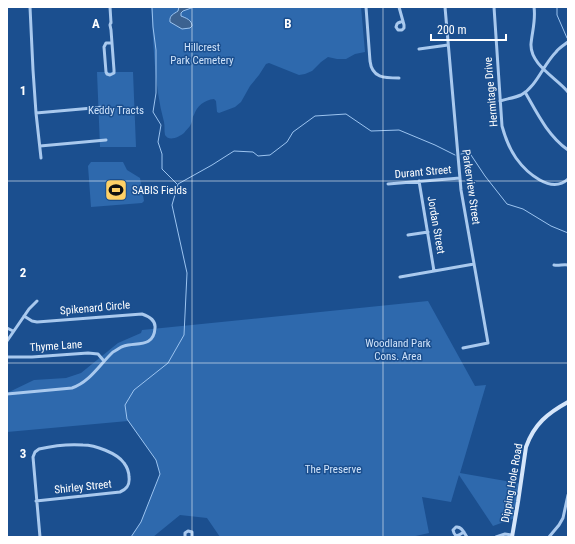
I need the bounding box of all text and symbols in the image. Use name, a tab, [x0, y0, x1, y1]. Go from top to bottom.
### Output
text: A	[92, 16, 100, 31]
text: B	[284, 16, 292, 31]
scale bar	[431, 16, 506, 42]
text: 200 m	[437, 23, 467, 37]
park label: Hillcrest Park Cemetery	[170, 41, 234, 67]
street label: Hermitage Drive	[481, 57, 501, 127]
text: 1	[20, 83, 26, 98]
park label: Keddy Tracts	[88, 104, 144, 117]
street label: Parkerview Street	[459, 148, 483, 226]
street label: Durant Street	[394, 163, 452, 181]
sports icon: SABIS Fields	[103, 177, 129, 203]
place label: SABIS Fields	[132, 184, 187, 197]
street label: Jordan Street	[425, 195, 447, 255]
text: 2	[20, 265, 27, 280]
street label: Spikenard Circle	[59, 298, 131, 318]
park label: Woodland Park Cons. Area	[365, 337, 431, 363]
street label: Thyme Lane	[29, 338, 83, 354]
street label: Dipping Hole Road	[499, 442, 525, 524]
text: 3	[20, 446, 26, 461]
park label: The Preserve	[305, 463, 361, 476]
street label: Shirley Street	[54, 478, 112, 496]

